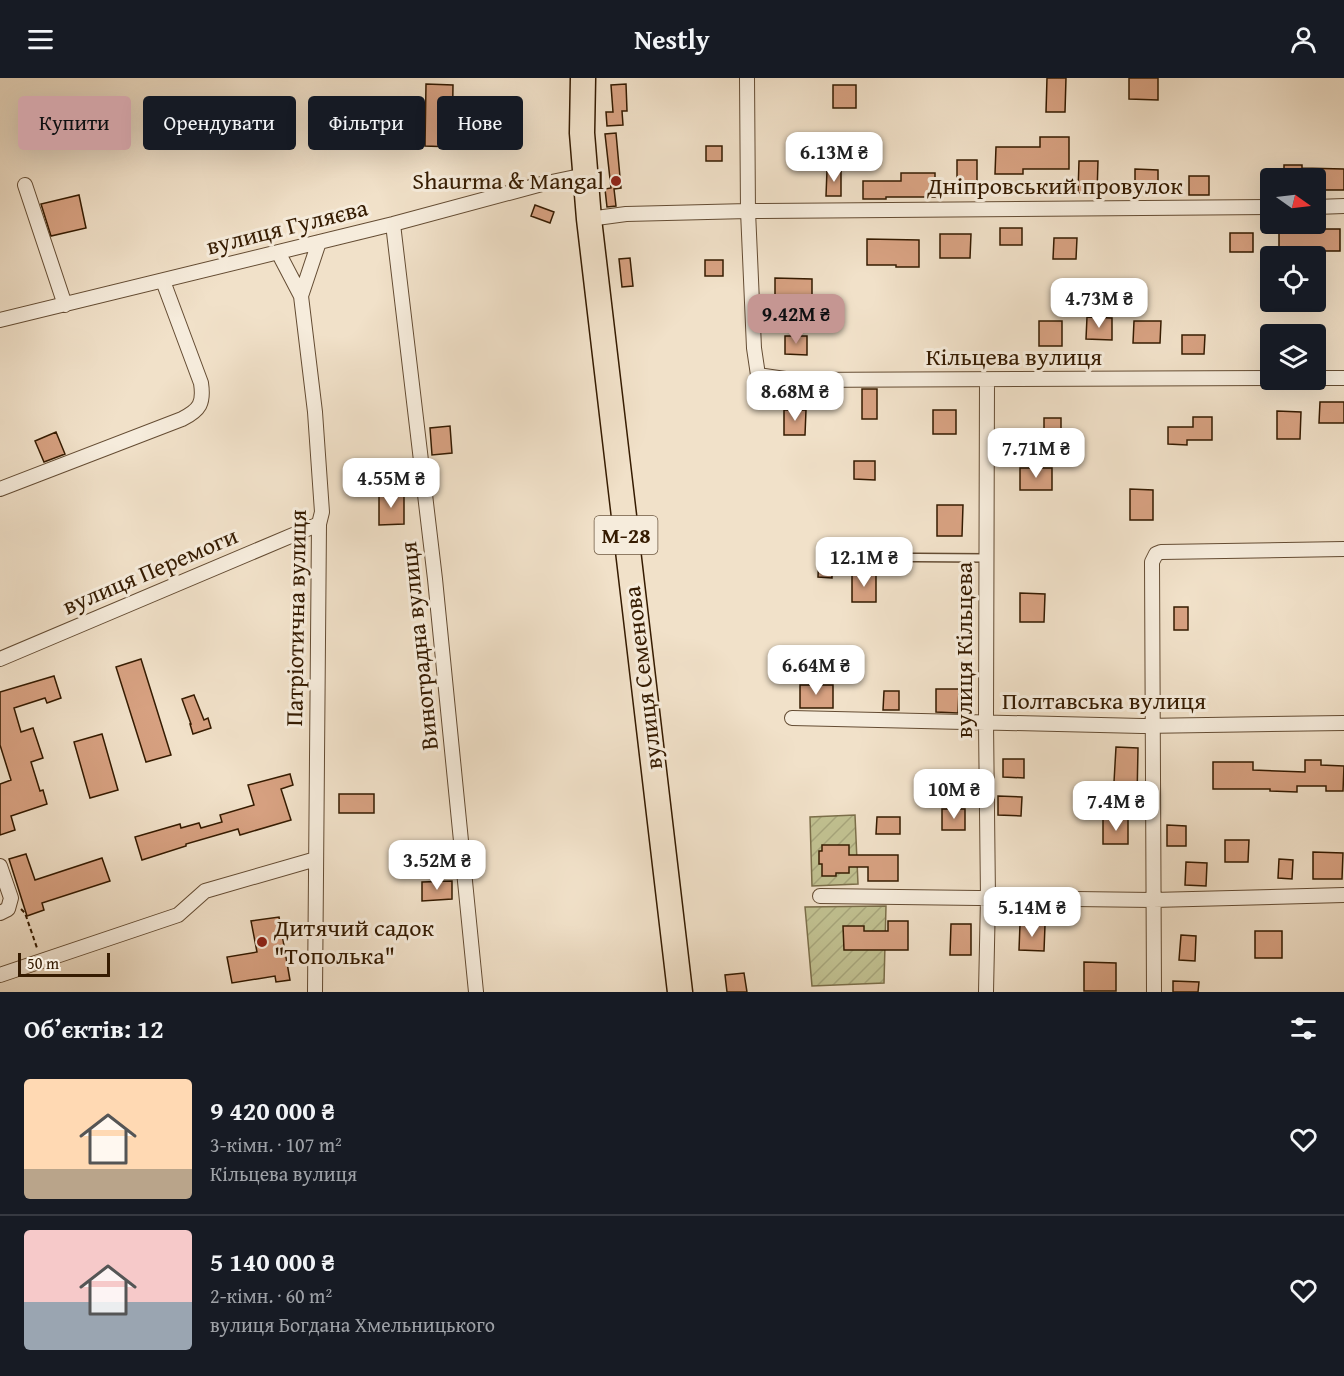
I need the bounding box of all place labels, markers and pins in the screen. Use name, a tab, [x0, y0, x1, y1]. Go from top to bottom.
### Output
pin: 6.13M ₴	[779, 132, 889, 183]
place label: Shaurma & Mangal	[412, 163, 604, 198]
marker: Shaurma & Mangal	[609, 174, 623, 188]
pin: 4.73M ₴	[1044, 278, 1154, 329]
pin: 9.42M ₴	[741, 294, 851, 345]
pin: 8.68M ₴	[740, 371, 850, 422]
pin: 7.71M ₴	[981, 428, 1091, 479]
pin: 4.55M ₴	[336, 458, 446, 509]
pin: 12.1M ₴	[809, 537, 919, 588]
pin: 6.64M ₴	[761, 645, 871, 696]
pin: 10M ₴	[912, 769, 996, 820]
pin: 7.4M ₴	[1067, 781, 1165, 832]
pin: 3.52M ₴	[382, 840, 492, 891]
pin: 5.14M ₴	[977, 887, 1087, 938]
place label: Дитячий садок "Тополька"	[273, 910, 434, 973]
marker: Дитячий садок "Тополька"	[255, 935, 269, 949]

